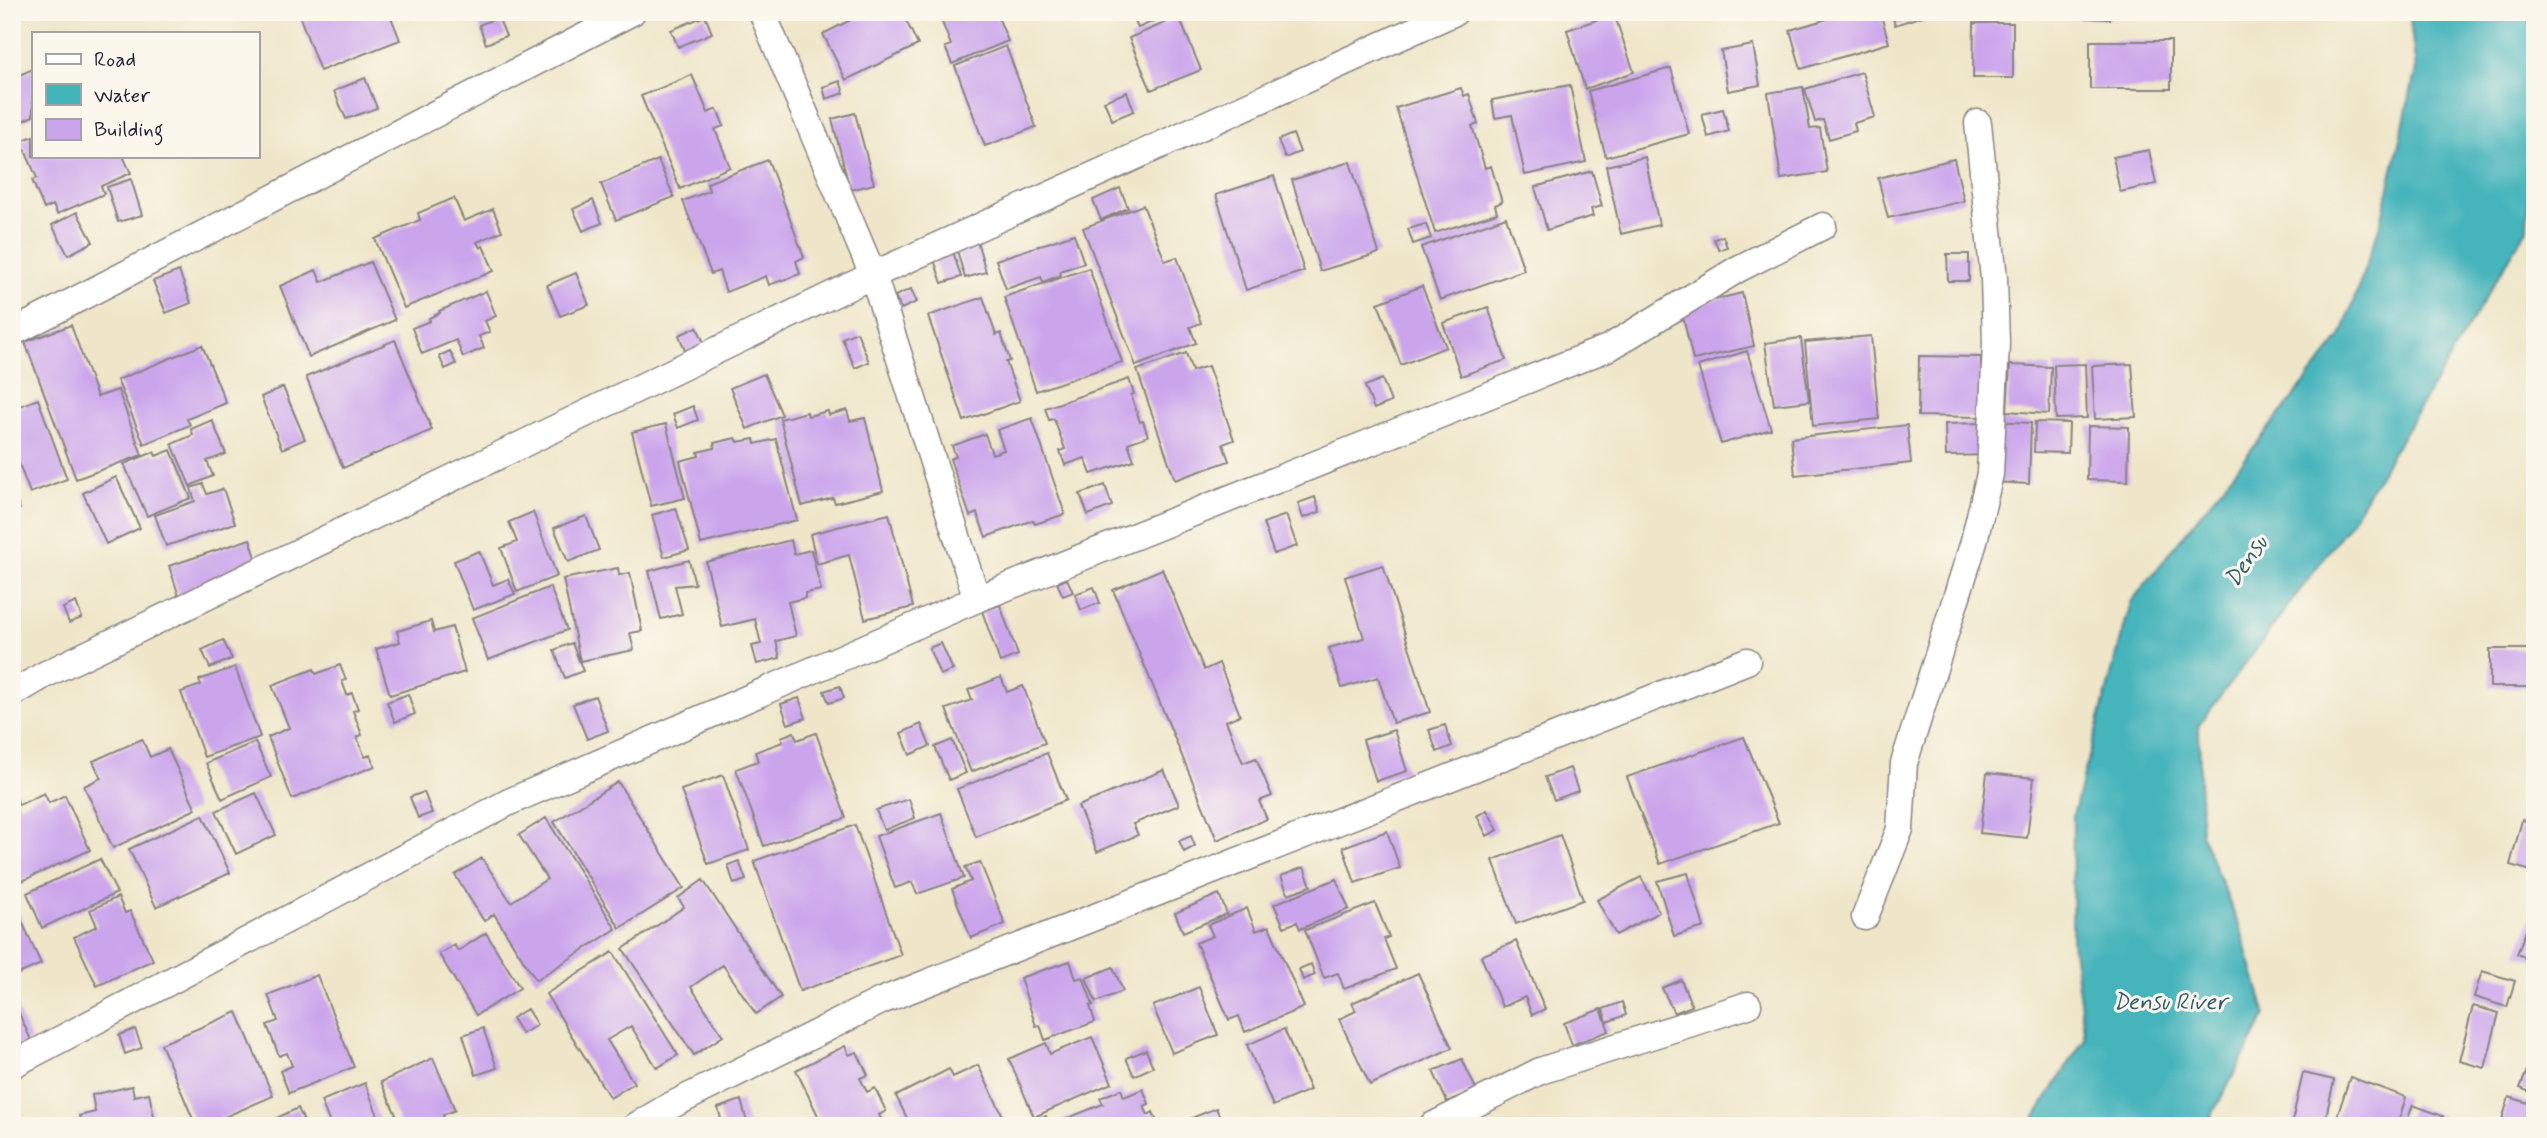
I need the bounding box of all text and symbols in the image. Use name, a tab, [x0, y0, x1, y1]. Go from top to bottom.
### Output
legend	[32, 32, 259, 158]
text: Road	[94, 46, 136, 74]
text: Water	[94, 82, 150, 110]
text: Building	[94, 116, 164, 146]
water label: Densu	[2219, 530, 2276, 594]
water label: Densu River	[2113, 988, 2230, 1018]

